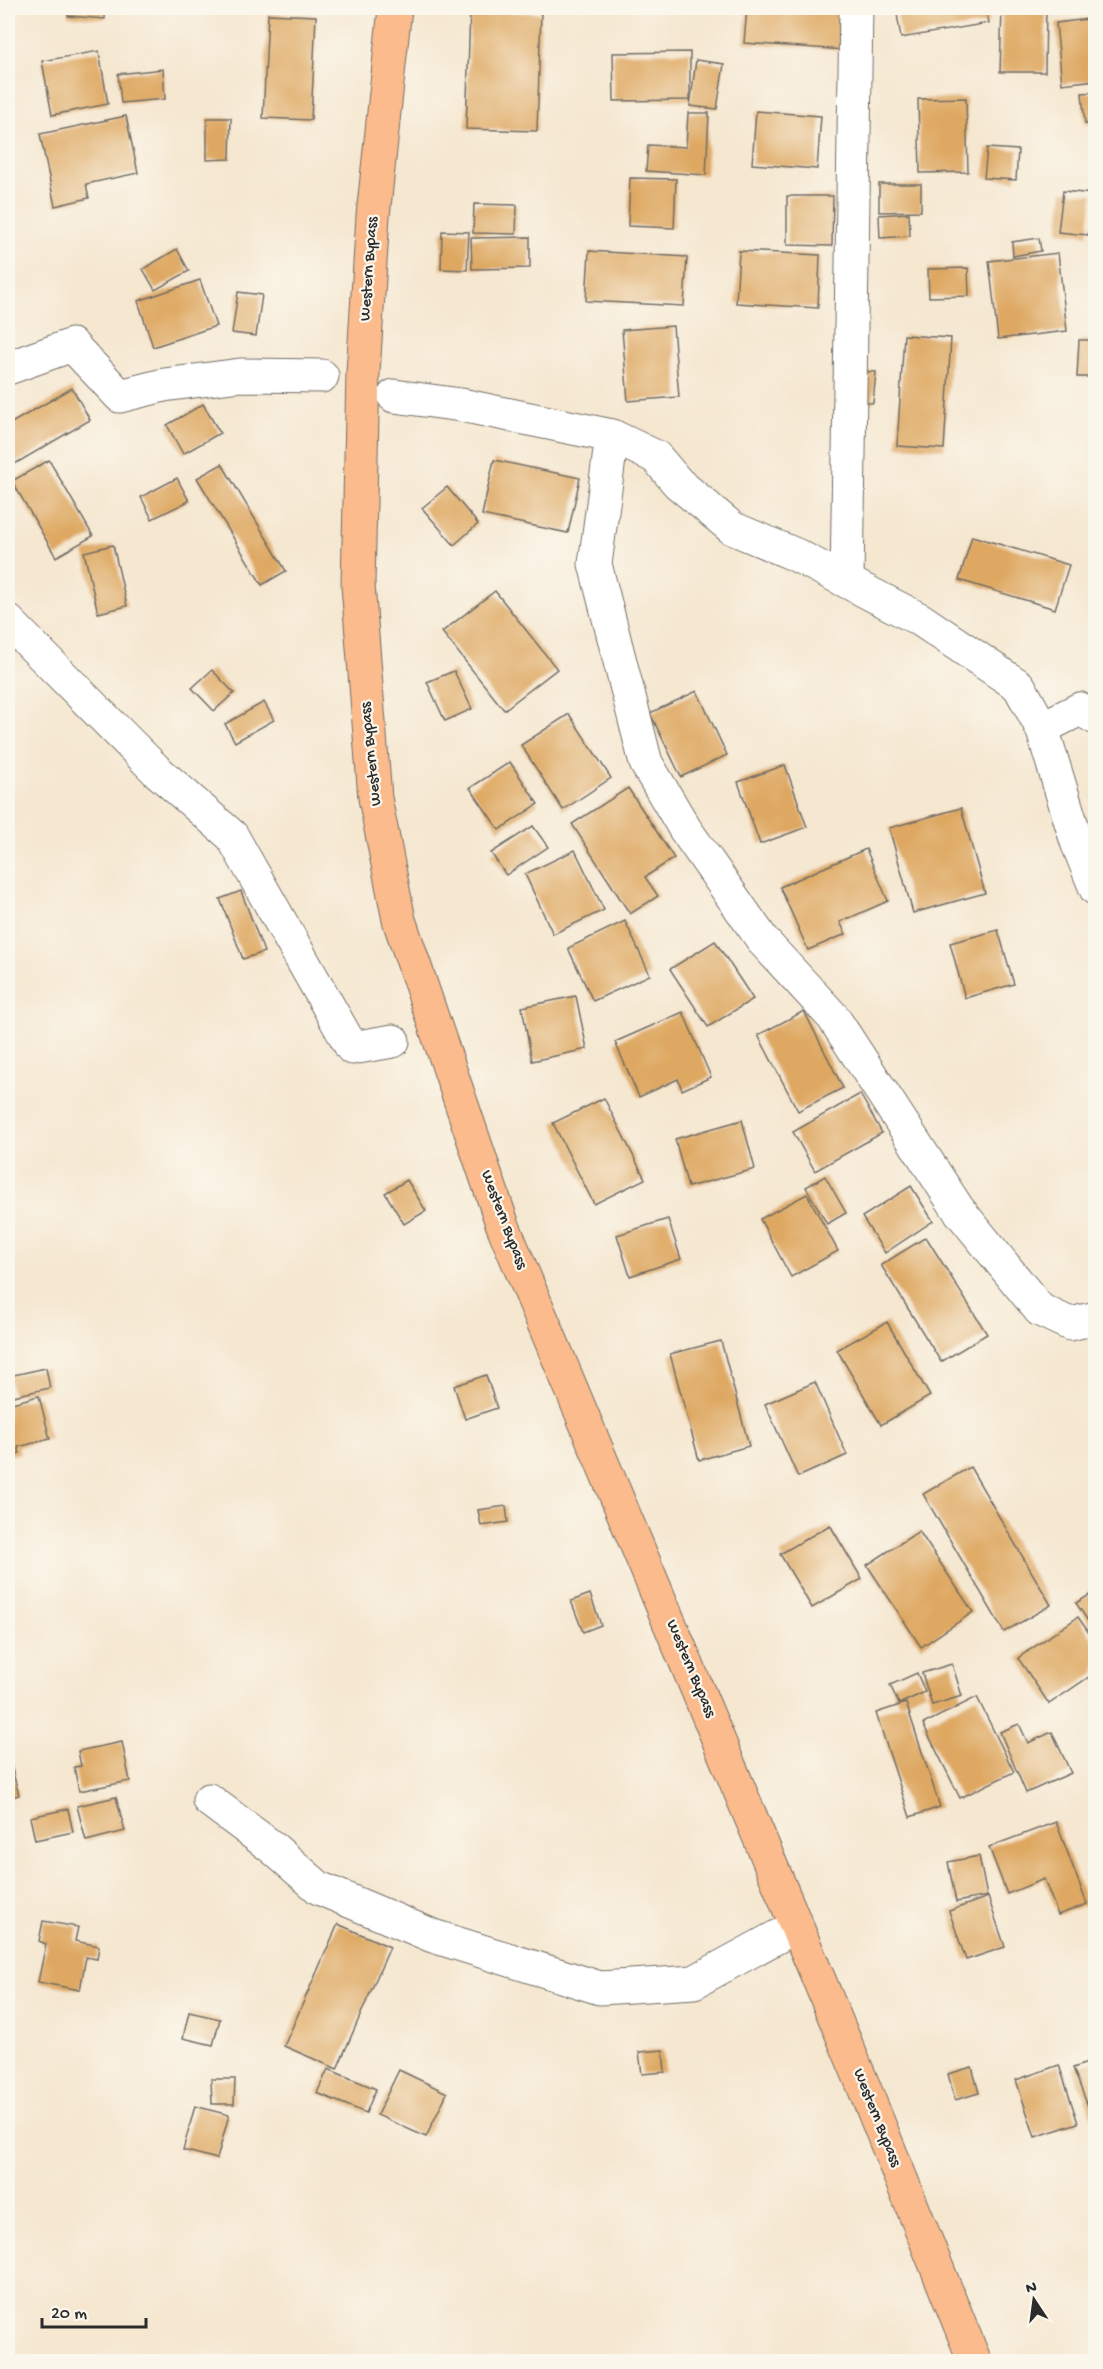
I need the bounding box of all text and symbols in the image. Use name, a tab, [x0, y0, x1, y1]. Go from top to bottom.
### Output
street label: Western Bypass	[357, 215, 383, 322]
street label: Western Bypass	[357, 700, 387, 807]
street label: Western Bypass	[475, 1168, 531, 1273]
street label: Western Bypass	[661, 1617, 720, 1722]
street label: Western Bypass	[848, 2066, 905, 2171]
north arrow	[1004, 2270, 1064, 2330]
text: N	[1024, 2278, 1039, 2299]
scale bar	[42, 2291, 146, 2329]
text: 20 m	[51, 2304, 87, 2325]

